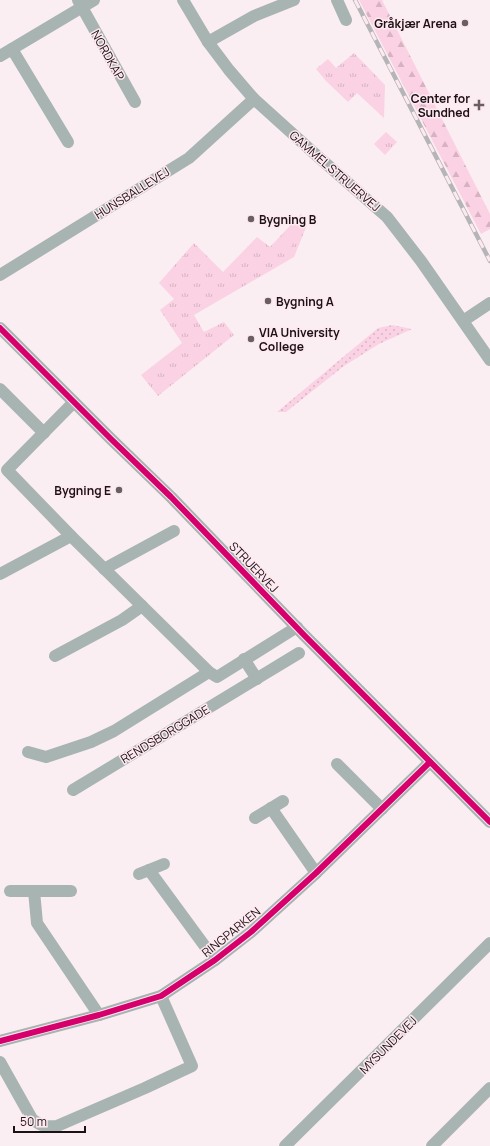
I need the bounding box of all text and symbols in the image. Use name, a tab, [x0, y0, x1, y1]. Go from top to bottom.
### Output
place label: Gråkjær Arena	[374, 15, 457, 32]
marker: Gråkjær Arena	[460, 18, 470, 28]
street label: NORDKAP	[87, 27, 129, 83]
place label: Center for Sundhed	[411, 90, 470, 121]
marker: Center for Sundhed	[473, 99, 485, 111]
street label: GAMMEL STRUERVEJ	[286, 127, 384, 215]
street label: HUNSBALLEVEJ	[91, 163, 173, 223]
place label: Bygning B	[259, 211, 317, 228]
marker: Bygning B	[246, 214, 256, 224]
place label: Bygning A	[276, 293, 334, 310]
marker: Bygning A	[263, 296, 273, 306]
place label: VIA University College	[259, 324, 340, 355]
marker: VIA University College	[246, 334, 256, 344]
place label: Bygning E	[54, 482, 111, 499]
marker: Bygning E	[114, 485, 124, 495]
street label: STRUERVEJ	[225, 538, 283, 596]
street label: RENDSBORGGADE	[117, 701, 213, 767]
street label: RINGPARKEN	[198, 903, 264, 961]
street label: MYSUNDEVEJ	[355, 1012, 421, 1078]
scale bar	[14, 1108, 85, 1134]
text: 50 m	[20, 1113, 47, 1130]

